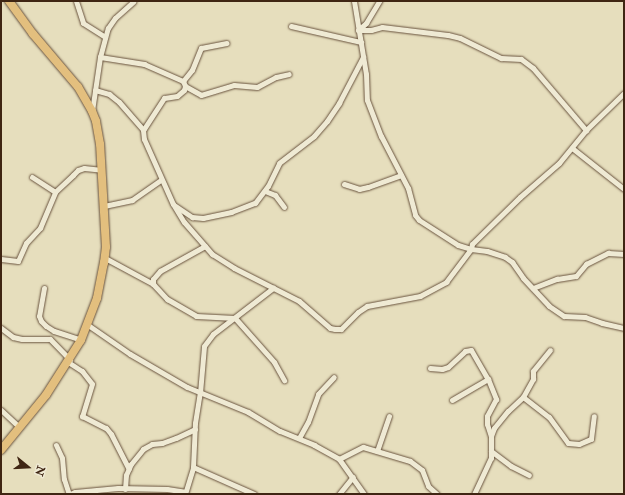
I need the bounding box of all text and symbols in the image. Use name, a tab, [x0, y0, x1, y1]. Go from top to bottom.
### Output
north arrow	[8, 447, 48, 487]
text: N	[32, 464, 48, 478]

